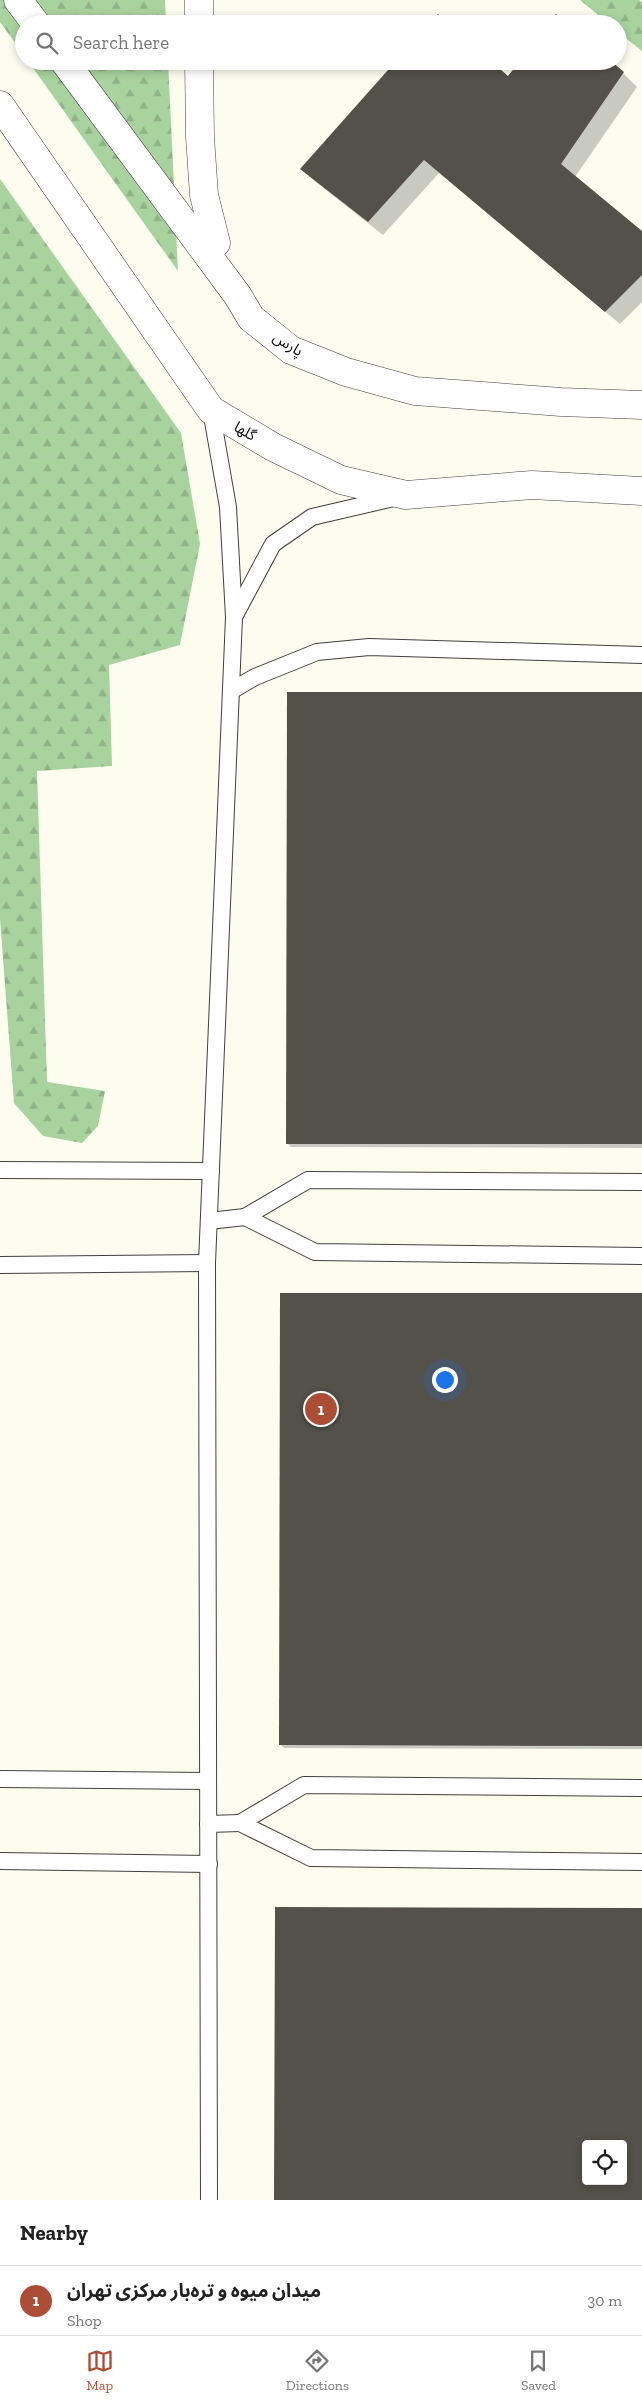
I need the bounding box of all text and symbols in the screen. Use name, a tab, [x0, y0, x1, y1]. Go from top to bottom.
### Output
search box	[15, 15, 627, 70]
icon: search	[33, 29, 61, 57]
text: Search here	[73, 31, 169, 54]
street label: پارس	[269, 328, 306, 361]
street label: گلها	[231, 418, 260, 445]
your location	[432, 1367, 458, 1393]
pin: 1	[305, 1390, 337, 1428]
map controls	[582, 2140, 627, 2185]
button: locate	[582, 2140, 627, 2185]
text: Nearby	[20, 2220, 88, 2245]
text: میدان میوه و تره‌بار مرکزی تهران	[67, 2279, 321, 2302]
text: 1	[33, 2291, 39, 2310]
text: 30 m	[588, 2291, 622, 2310]
text: Shop	[67, 2311, 102, 2330]
tab: Map	[86, 2347, 114, 2394]
tab: Directions	[286, 2347, 349, 2394]
tab: Saved	[521, 2347, 556, 2394]

